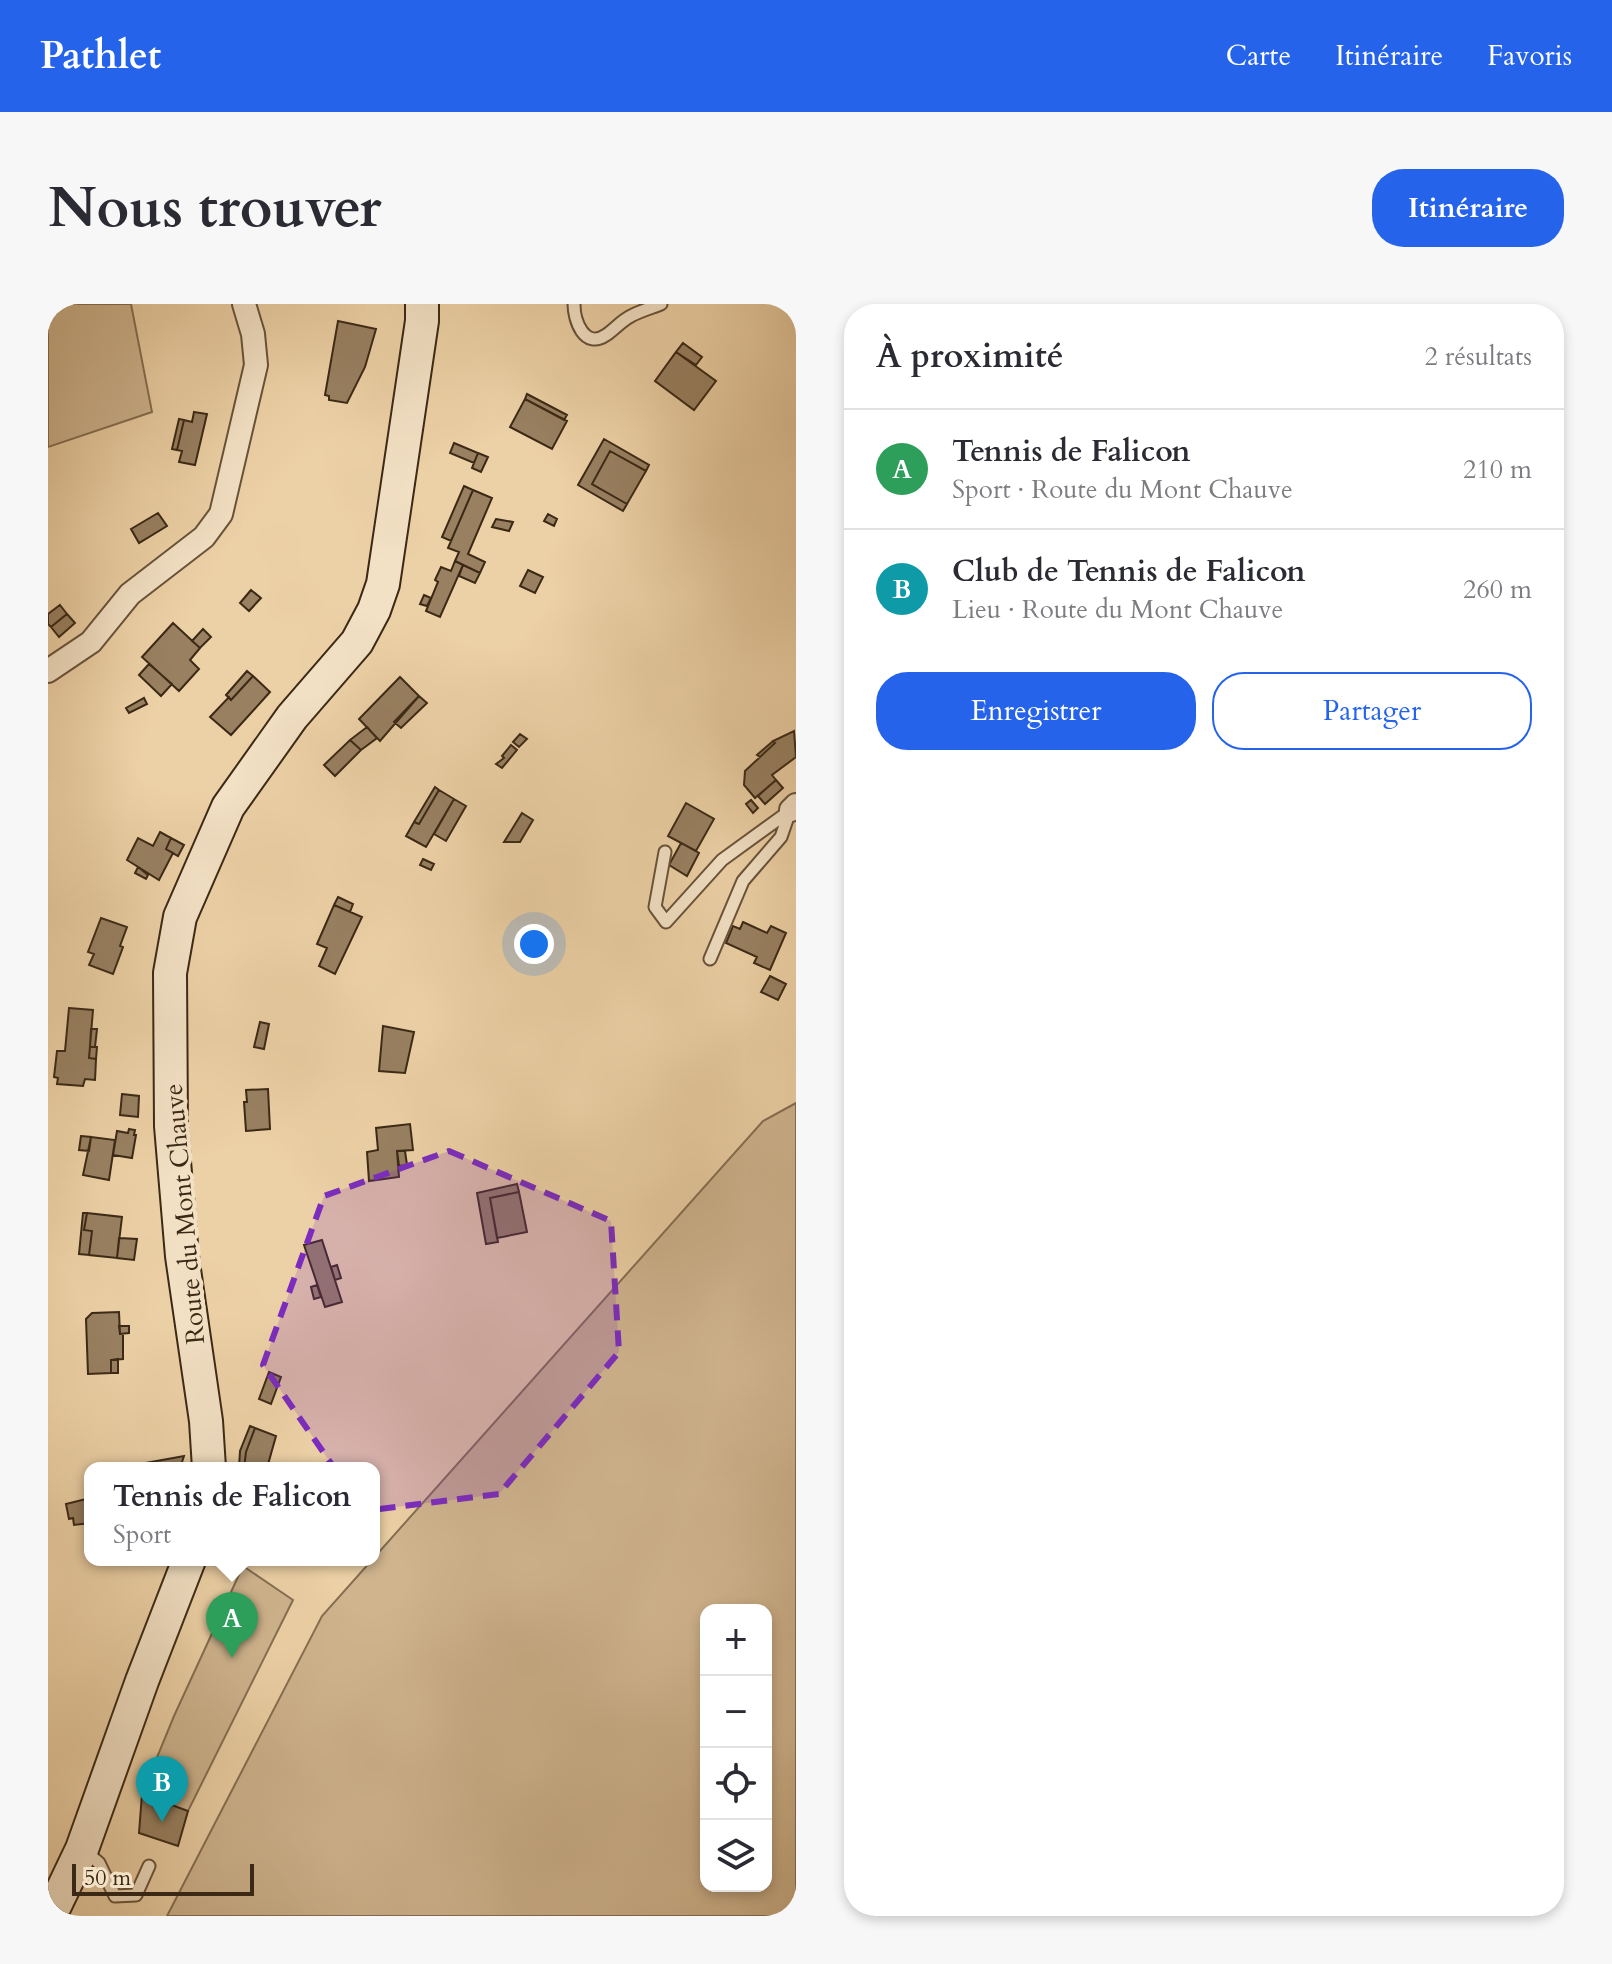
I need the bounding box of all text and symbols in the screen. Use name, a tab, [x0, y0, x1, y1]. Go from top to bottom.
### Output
text: Pathlet	[40, 30, 161, 82]
text: Carte	[1226, 37, 1291, 75]
text: Itinéraire	[1335, 37, 1443, 75]
text: Favoris	[1487, 37, 1572, 75]
button: Itinéraire	[1372, 169, 1564, 247]
text: Nous trouver	[48, 171, 381, 246]
text: À proximité	[876, 333, 1063, 379]
text: 2 résultats	[1424, 339, 1532, 374]
text: Tennis de Falicon	[952, 431, 1191, 472]
text: A	[892, 452, 912, 487]
text: 210 m	[1463, 452, 1532, 487]
text: Sport · Route du Mont Chauve	[952, 472, 1293, 507]
text: Club de Tennis de Falicon	[952, 551, 1305, 592]
text: B	[893, 572, 911, 607]
text: 260 m	[1463, 572, 1532, 607]
text: Lieu · Route du Mont Chauve	[952, 592, 1283, 627]
button: Enregistrer	[876, 672, 1196, 750]
button: Partager	[1212, 672, 1532, 750]
your location	[514, 924, 554, 964]
street label: Route du Mont Chauve	[156, 1082, 213, 1346]
popup	[84, 1462, 380, 1566]
text: Tennis de Falicon	[113, 1476, 351, 1517]
text: Sport	[113, 1517, 171, 1552]
pin: A	[206, 1592, 258, 1658]
map controls	[700, 1604, 772, 1892]
button: +	[700, 1604, 772, 1676]
button: −	[700, 1676, 772, 1748]
button: locate	[700, 1748, 772, 1820]
pin: B	[136, 1756, 188, 1822]
button: layers	[700, 1820, 772, 1892]
scale bar	[72, 1860, 254, 1896]
text: 50 m	[84, 1863, 131, 1893]

